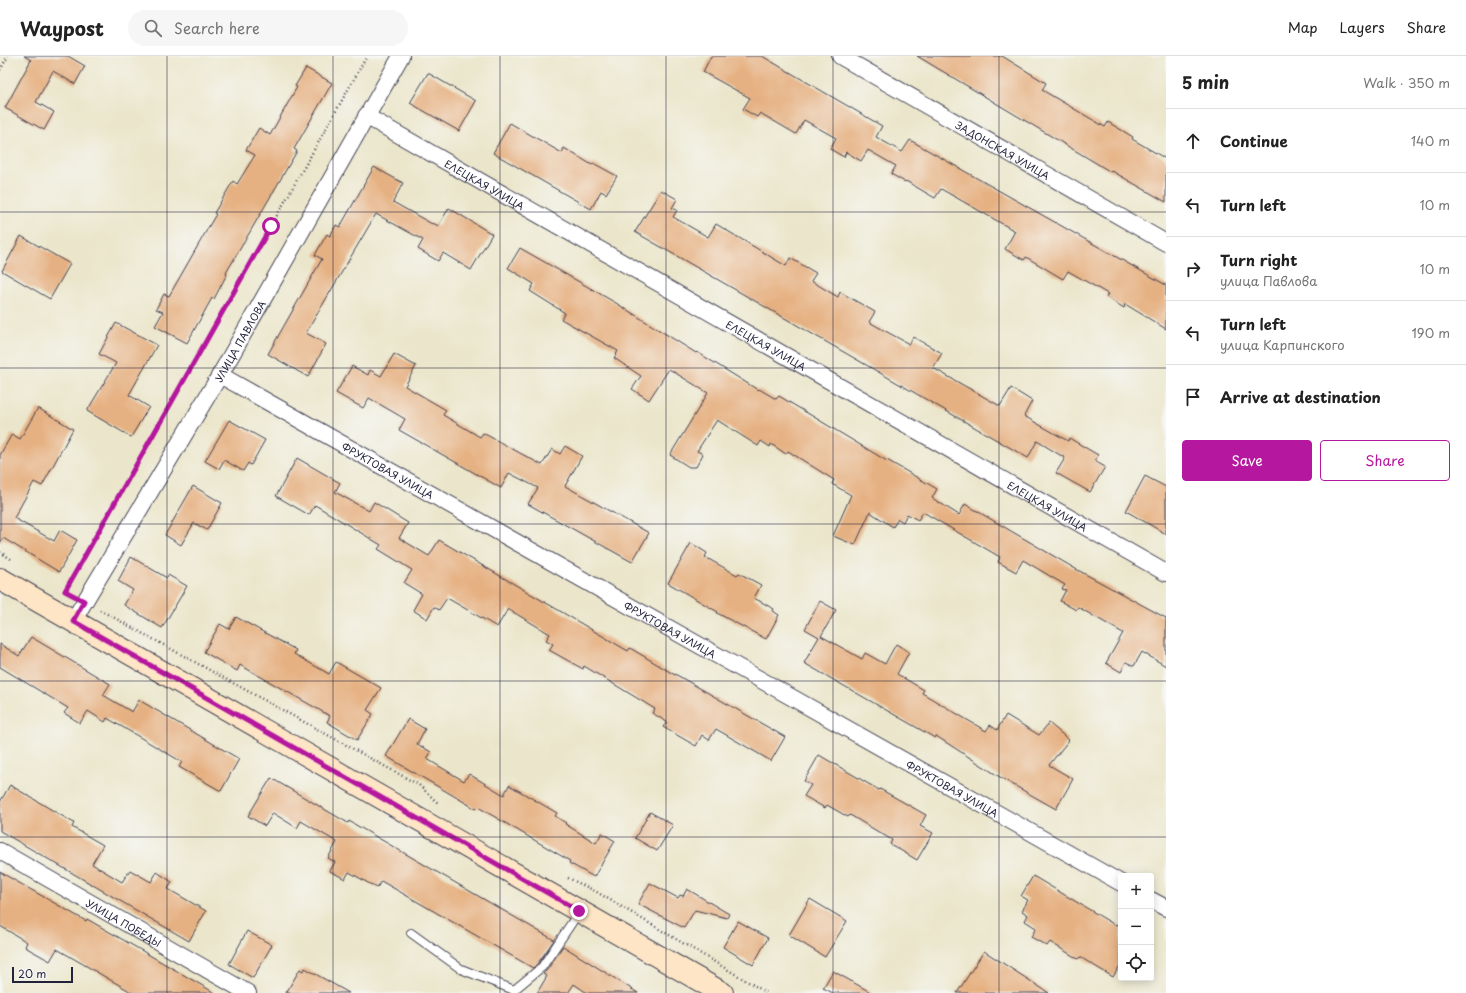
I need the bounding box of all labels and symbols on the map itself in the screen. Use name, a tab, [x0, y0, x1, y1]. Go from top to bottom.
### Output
street label: ЗАДОНСКАЯ УЛИЦА	[953, 117, 1053, 183]
street label: ЕЛЕЦКАЯ УЛИЦА	[442, 155, 528, 213]
route start	[262, 217, 280, 235]
street label: УЛИЦА ПАВЛОВА	[210, 297, 269, 384]
street label: ЕЛЕЦКАЯ УЛИЦА	[724, 316, 809, 374]
street label: ФРУКТОВАЯ УЛИЦА	[339, 438, 437, 502]
street label: ЕЛЕЦКАЯ УЛИЦА	[1005, 477, 1091, 534]
street label: ФРУКТОВАЯ УЛИЦА	[622, 597, 719, 661]
street label: ФРУКТОВАЯ УЛИЦА	[904, 756, 1002, 820]
street label: УЛИЦА ПОБЕДЫ	[84, 895, 165, 950]
route end	[570, 902, 588, 920]
scale bar	[12, 965, 73, 984]

